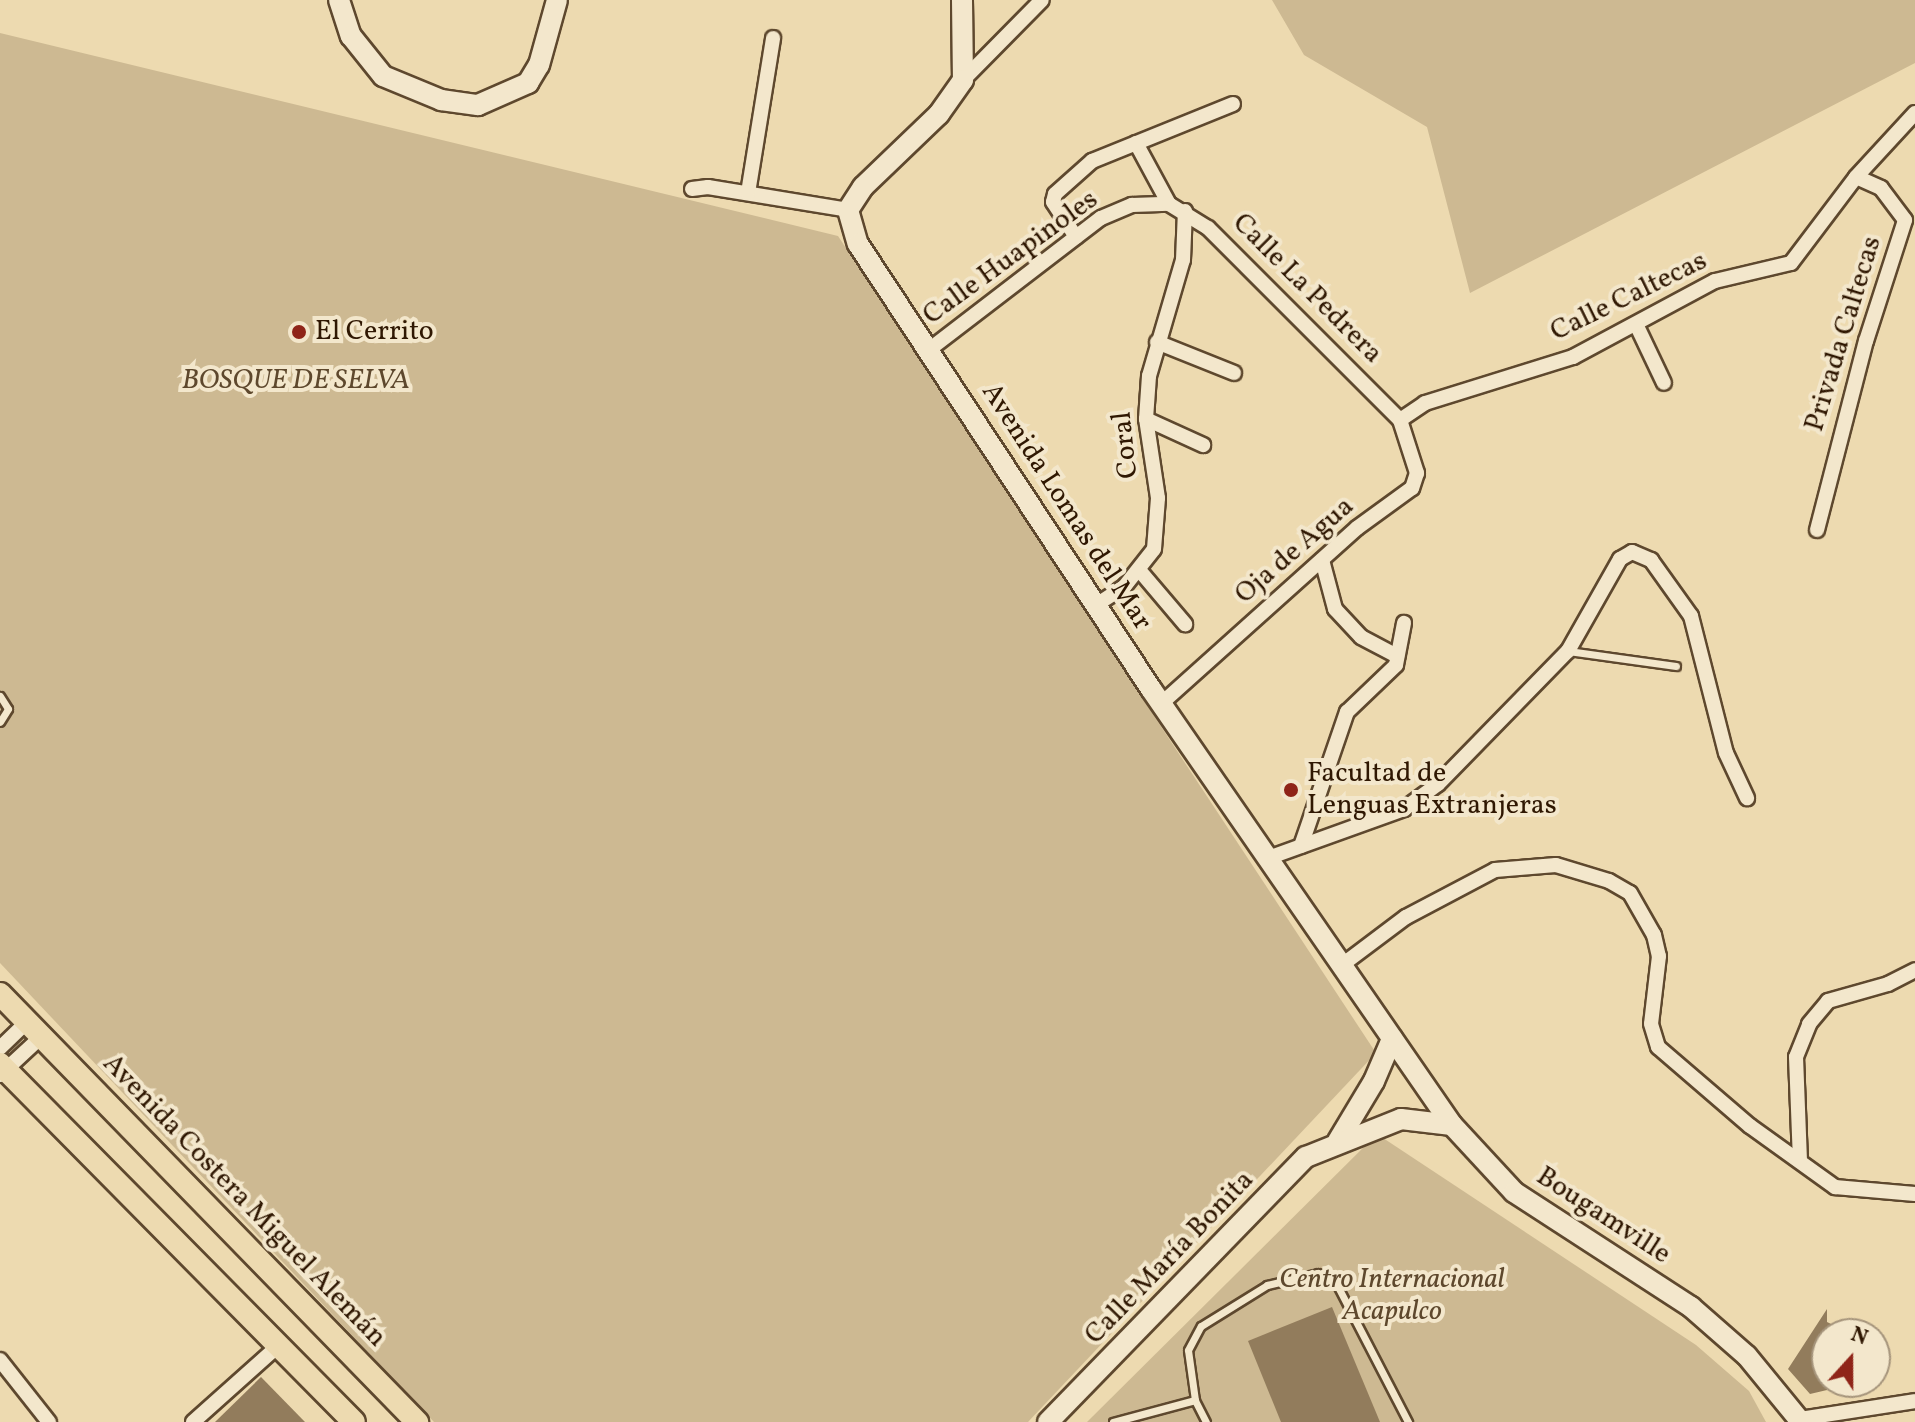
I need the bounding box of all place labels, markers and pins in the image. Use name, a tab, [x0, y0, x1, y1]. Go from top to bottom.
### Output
place label: El Cerrito	[315, 315, 434, 349]
marker: El Cerrito	[290, 323, 308, 341]
place label: Facultad de Lenguas Extranjeras	[1307, 757, 1557, 823]
marker: Facultad de Lenguas Extranjeras	[1282, 781, 1300, 799]

